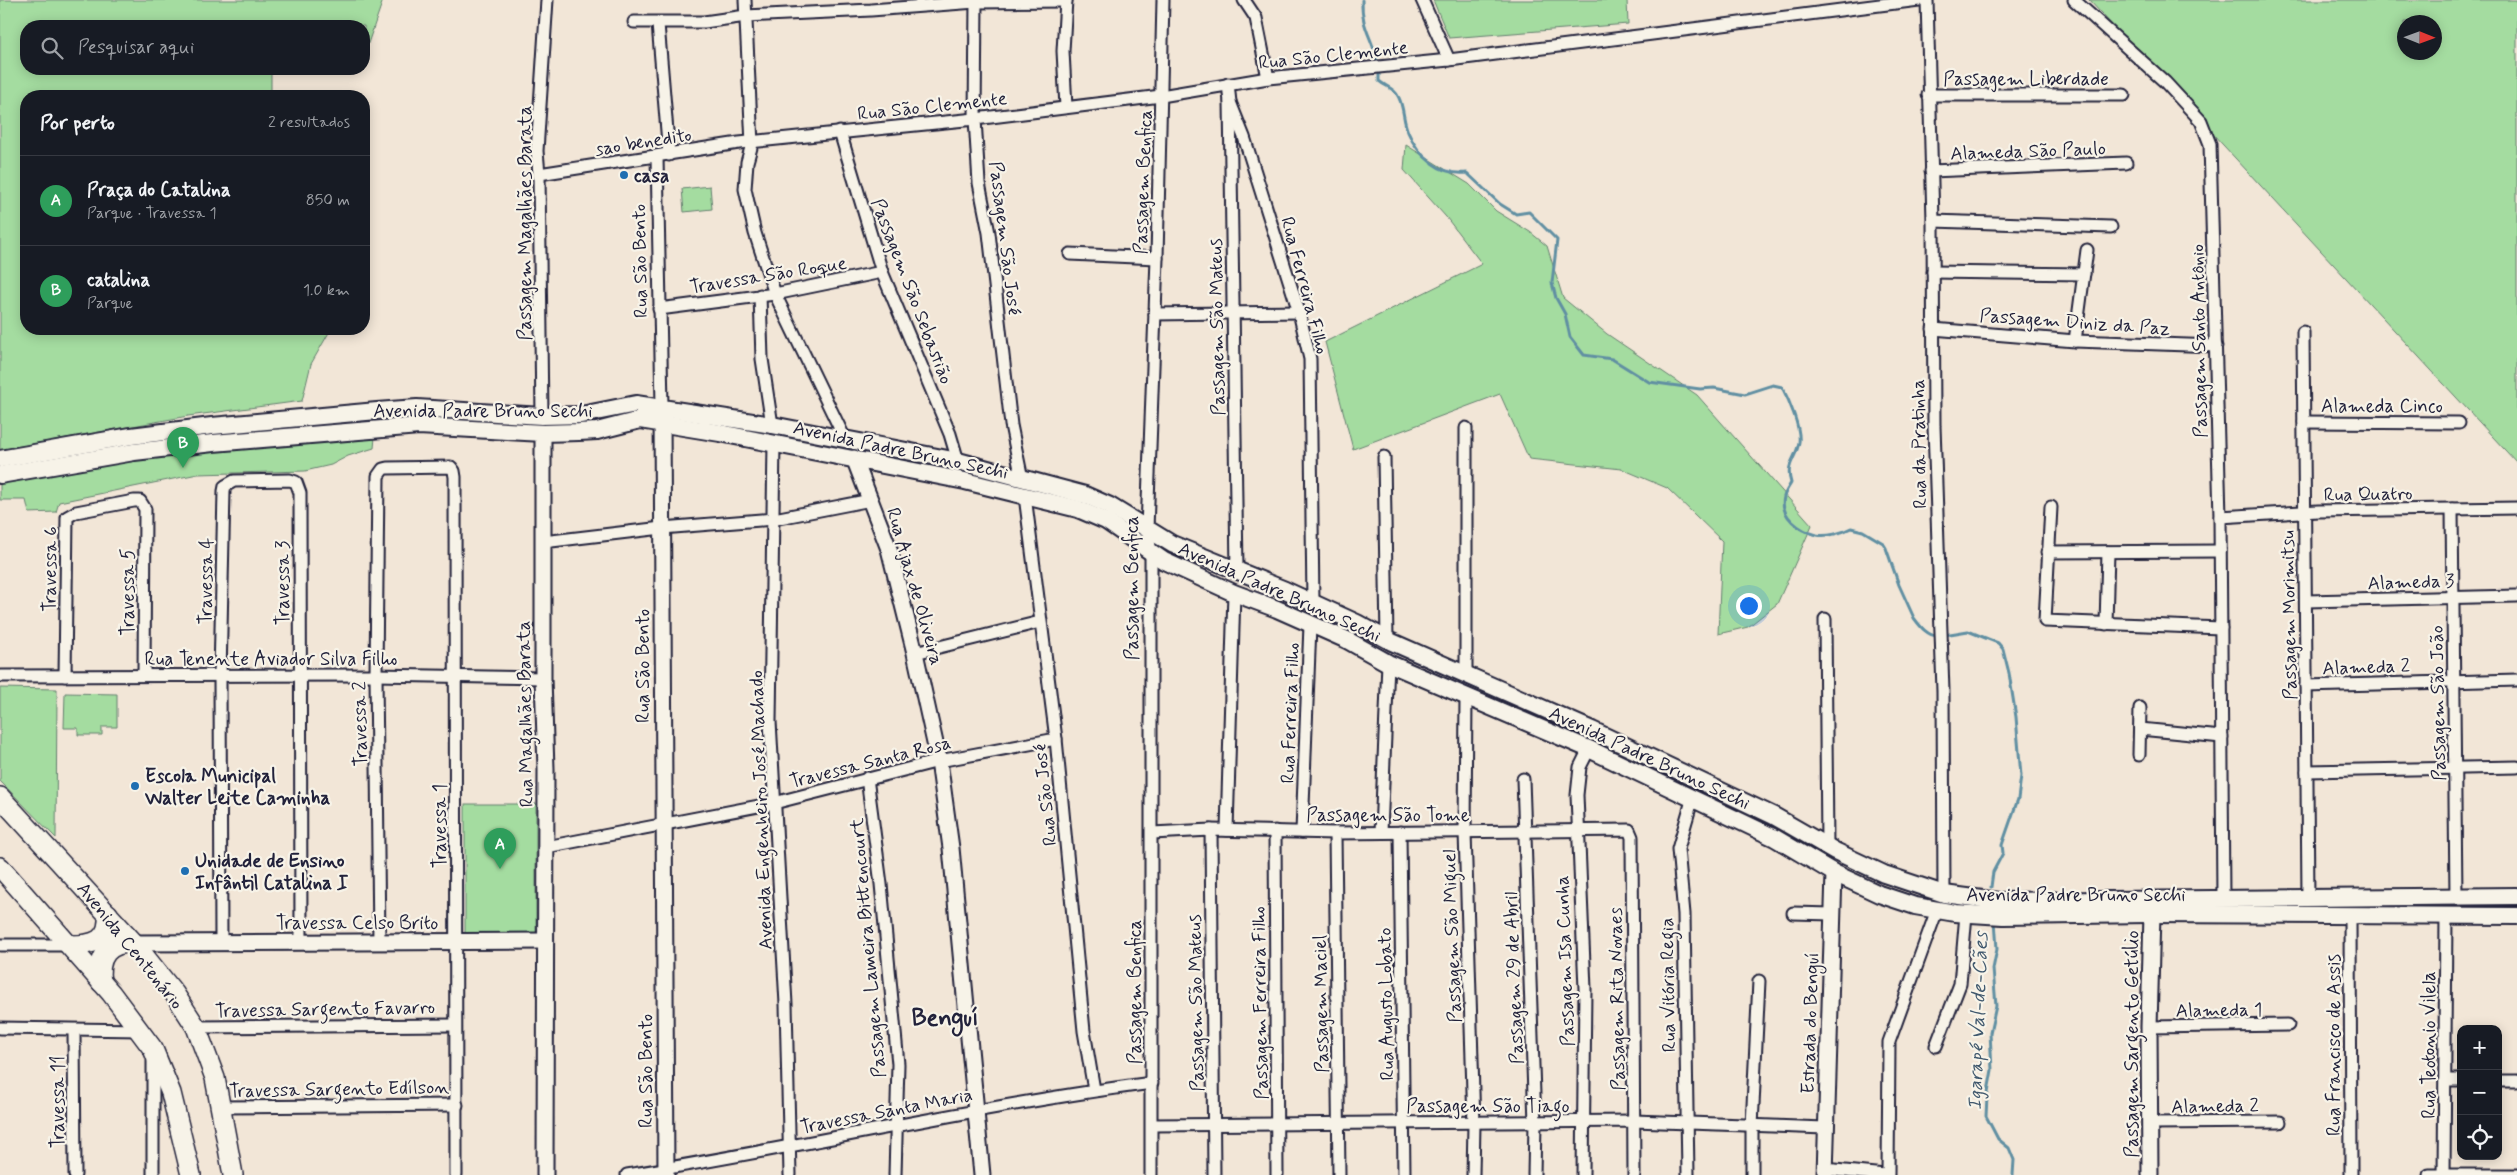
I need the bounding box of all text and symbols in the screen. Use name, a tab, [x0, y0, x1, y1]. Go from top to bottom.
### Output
north arrow	[2397, 15, 2442, 60]
search box	[20, 20, 370, 75]
icon: search	[38, 34, 66, 62]
text: Pesquisar aqui	[78, 35, 194, 60]
street label: Rua São Clemente	[1257, 35, 1409, 76]
street label: Passagem Liberdade	[1943, 67, 2109, 93]
street label: Rua São Clemente	[856, 86, 1008, 127]
street label: Passagem Magalhães Barata	[513, 105, 539, 341]
text: Por perto	[40, 109, 115, 137]
street label: Passagem Benfica	[1128, 109, 1160, 255]
text: 2 resultados	[268, 112, 350, 133]
street label: sao benedito	[593, 123, 693, 162]
street label: Alameda São Paulo	[1950, 136, 2106, 167]
street label: Passagem São José	[982, 160, 1026, 317]
place label: casa	[634, 164, 669, 189]
marker: casa	[618, 169, 630, 181]
text: Praça do Catalina	[87, 178, 231, 203]
text: A	[51, 190, 61, 211]
text: 850 m	[306, 190, 350, 211]
street label: Passagem São Sebastião	[864, 195, 959, 388]
text: Parque · Travessa 1	[87, 203, 217, 224]
street label: Rua São Bento	[627, 204, 654, 318]
street label: Rua Ferreira Filho	[1274, 214, 1335, 357]
street label: Passagem São Mateus	[1203, 238, 1233, 416]
street label: Passagem Santo Antônio	[2185, 244, 2215, 438]
street label: Travessa São Roque	[688, 251, 849, 300]
text: catalina	[87, 268, 150, 293]
text: B	[51, 280, 61, 301]
text: 1.0 km	[303, 280, 350, 301]
text: Parque	[87, 293, 133, 314]
street label: Passagem Diniz da Paz	[1979, 303, 2171, 343]
street label: Rua da Pratinha	[1906, 379, 1933, 509]
street label: Alameda Cinco	[2321, 394, 2443, 419]
street label: Avenida Padre Bruno Sechi	[373, 399, 593, 424]
street label: Avenida Padre Bruno Sechi	[791, 415, 1011, 485]
pin: B	[167, 427, 199, 468]
street label: Rua Quatro	[2323, 481, 2413, 508]
street label: Rua Ajax de Oliveira	[880, 505, 949, 668]
street label: Passagem Benfica	[1120, 516, 1146, 660]
street label: Travessa 6	[37, 526, 64, 612]
street label: Passagem Morimitsu	[2276, 530, 2304, 700]
street label: Avenida Padre Bruno Sechi	[1174, 536, 1385, 648]
street label: Travessa 4	[193, 537, 220, 625]
street label: Travessa 3	[271, 540, 296, 625]
street label: Travessa 5	[116, 548, 141, 636]
street label: Alameda 3	[2367, 568, 2455, 597]
your location	[1736, 593, 1762, 619]
street label: Rua São Bento	[631, 609, 656, 723]
street label: Rua Magalhães Barata	[511, 620, 543, 808]
street label: Passagem São João	[2425, 625, 2453, 781]
street label: Rua Ferreira Filho	[1276, 642, 1305, 784]
street label: Rua Tenente Aviador Silva Filho	[145, 647, 398, 672]
street label: Alameda 2	[2322, 653, 2410, 682]
street label: Avenida Engenheiro José Machado	[744, 670, 782, 950]
street label: Travessa 2	[347, 681, 374, 767]
street label: Avenida Padre Bruno Sechi	[1545, 701, 1754, 816]
street label: Travessa Santa Rosa	[787, 730, 954, 795]
street label: Rua São José	[1028, 743, 1063, 847]
place label: Escola Municipal Walter Leite Caminha	[144, 764, 330, 811]
marker: Escola Municipal Walter Leite Caminha	[129, 780, 141, 792]
street label: Travessa 1	[428, 784, 453, 868]
street label: Passagem São Tome	[1306, 803, 1470, 829]
street label: Passagem Lameira Bittencourt	[845, 817, 893, 1079]
pin: A	[484, 828, 516, 869]
place label: Unidade de Ensino Infântil Catalina I	[195, 849, 348, 896]
street label: Passagem São Miguel	[1437, 849, 1471, 1023]
marker: Unidade de Ensino Infântil Catalina I	[179, 865, 191, 877]
street label: Passagem Isa Cunha	[1550, 875, 1582, 1047]
street label: Avenida Centenário	[71, 877, 189, 1015]
street label: Avenida Padre Bruno Sechi	[1966, 883, 2186, 908]
street label: Passagem 29 de Abril	[1499, 891, 1531, 1065]
street label: Passagem Ferreira Filho	[1246, 906, 1276, 1100]
street label: Passagem Rita Novaes	[1603, 906, 1633, 1091]
street label: Travessa Celso Brito	[276, 911, 438, 936]
street label: Passagem São Mateus	[1182, 914, 1212, 1092]
street label: Rua Vitória Regia	[1655, 917, 1685, 1052]
street label: Passagem Benfica	[1123, 920, 1149, 1064]
street label: Rua Augusto Lobato	[1373, 927, 1401, 1081]
water label: Igarapé Val-de-Cães	[1962, 929, 1995, 1111]
street label: Passagem Sargento Getúlio	[2120, 930, 2148, 1158]
street label: Passagem Maciel	[1308, 934, 1336, 1073]
street label: Estrada do Benguí	[1796, 952, 1827, 1094]
street label: Rua Francisco de Assis	[2322, 954, 2347, 1136]
street label: Rua Teotonio Vilela	[2417, 971, 2442, 1119]
street label: Travessa Sargento Favarro	[215, 995, 435, 1027]
street label: Alameda 1	[2175, 997, 2263, 1024]
district label: Benguí	[911, 1003, 979, 1037]
street label: Rua São Bento	[634, 1014, 659, 1128]
map controls	[2457, 1025, 2502, 1160]
button: +	[2457, 1025, 2502, 1070]
street label: Travessa 11	[46, 1056, 71, 1148]
button: −	[2457, 1070, 2502, 1115]
street label: Travessa Sargento Edílson	[229, 1075, 450, 1107]
street label: Travessa Santa Maria	[798, 1082, 975, 1140]
street label: Alameda 2	[2171, 1093, 2259, 1120]
street label: Passagem São Tiago	[1406, 1094, 1570, 1122]
button: locate	[2457, 1115, 2502, 1160]

